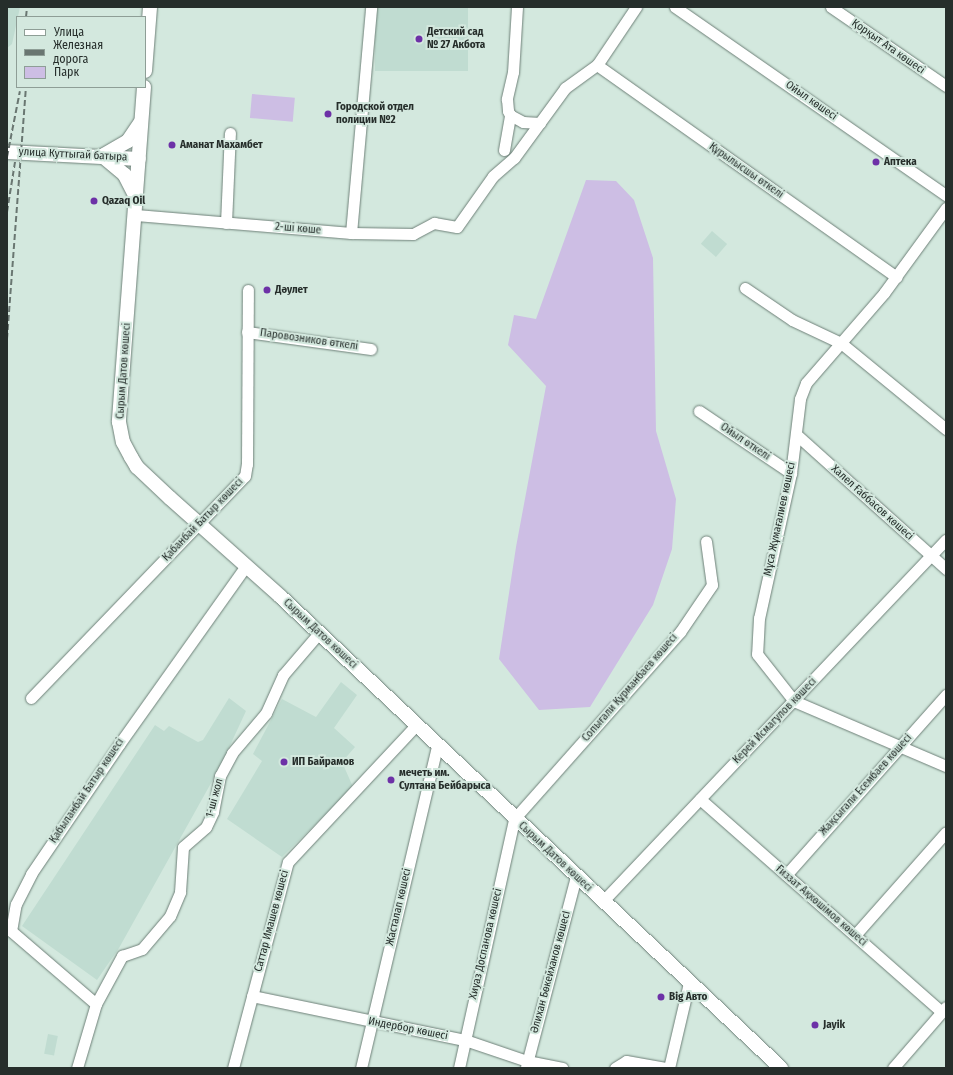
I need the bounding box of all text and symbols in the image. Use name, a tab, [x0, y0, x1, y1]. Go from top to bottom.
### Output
legend	[16, 16, 146, 88]
street label: Қорқыт Ата көшесi	[849, 17, 927, 77]
text: Улица	[54, 25, 84, 39]
place label: Детский сад № 27 Акбота	[427, 26, 485, 52]
marker: Детский сад № 27 Акбота	[414, 34, 424, 44]
text: Железная дорога	[53, 38, 103, 66]
text: Парк	[54, 65, 79, 79]
street label: Ойыл көшесі	[783, 78, 839, 124]
place label: Городской отдел полиции №2	[336, 101, 414, 127]
marker: Городской отдел полиции №2	[323, 109, 333, 119]
place label: Аманат Махамбет	[180, 138, 263, 152]
marker: Аманат Махамбет	[167, 140, 177, 150]
street label: Құрылысшы өткелі	[706, 140, 786, 202]
street label: улица Куттыгай батыра	[18, 146, 128, 164]
place label: Аптека	[884, 155, 917, 169]
marker: Аптека	[871, 157, 881, 167]
place label: Qazaq Oil	[102, 194, 145, 208]
marker: Qazaq Oil	[89, 196, 99, 206]
street label: 2-ші көше	[274, 220, 322, 238]
place label: Дәулет	[275, 283, 308, 297]
marker: Дәулет	[262, 285, 272, 295]
street label: Сырым Датов көшесі	[114, 323, 134, 419]
street label: Паровозников өткелі	[259, 327, 359, 353]
street label: Ойыл өткелі	[718, 421, 772, 463]
street label: Мұса Жұмағалиев көшесі	[761, 461, 799, 577]
street label: Халел Ғаббасов көшесі	[828, 463, 916, 543]
street label: Қабанбай Батыр көшесі	[160, 476, 246, 564]
street label: Сырым Датов көшесі	[280, 596, 360, 672]
street label: Сопығали Құрманбаев көшесі	[580, 631, 680, 745]
street label: Керей Исмагулов көшесі	[730, 675, 820, 767]
street label: Жақсығали Есембаев көшесi	[817, 732, 915, 838]
street label: Қабыланбай Батыр көшесі	[47, 736, 127, 846]
place label: ИП Байрамов	[292, 755, 354, 769]
marker: ИП Байрамов	[279, 757, 289, 767]
place label: мечеть им. Султана Бейбарыса	[399, 767, 491, 793]
marker: мечеть им. Султана Бейбарыса	[386, 775, 396, 785]
street label: 1-ші жол	[203, 777, 227, 819]
street label: Сырым Датов көшесі	[515, 819, 595, 895]
street label: Ғиззат Ақкөшімов көшесi	[773, 863, 869, 949]
street label: Жасталап көшесі	[384, 867, 414, 947]
street label: Саттар Имашев көшесі	[252, 869, 292, 973]
street label: Хиуаз Доспанова көшесі	[467, 887, 505, 1001]
street label: Әлихан Бөкейханов көшесI	[528, 909, 574, 1035]
place label: Big Авто	[669, 990, 707, 1004]
marker: Big Авто	[656, 992, 666, 1002]
street label: Индербор көшесі	[367, 1015, 449, 1043]
place label: Jayik	[823, 1018, 845, 1032]
marker: Jayik	[810, 1020, 820, 1030]

